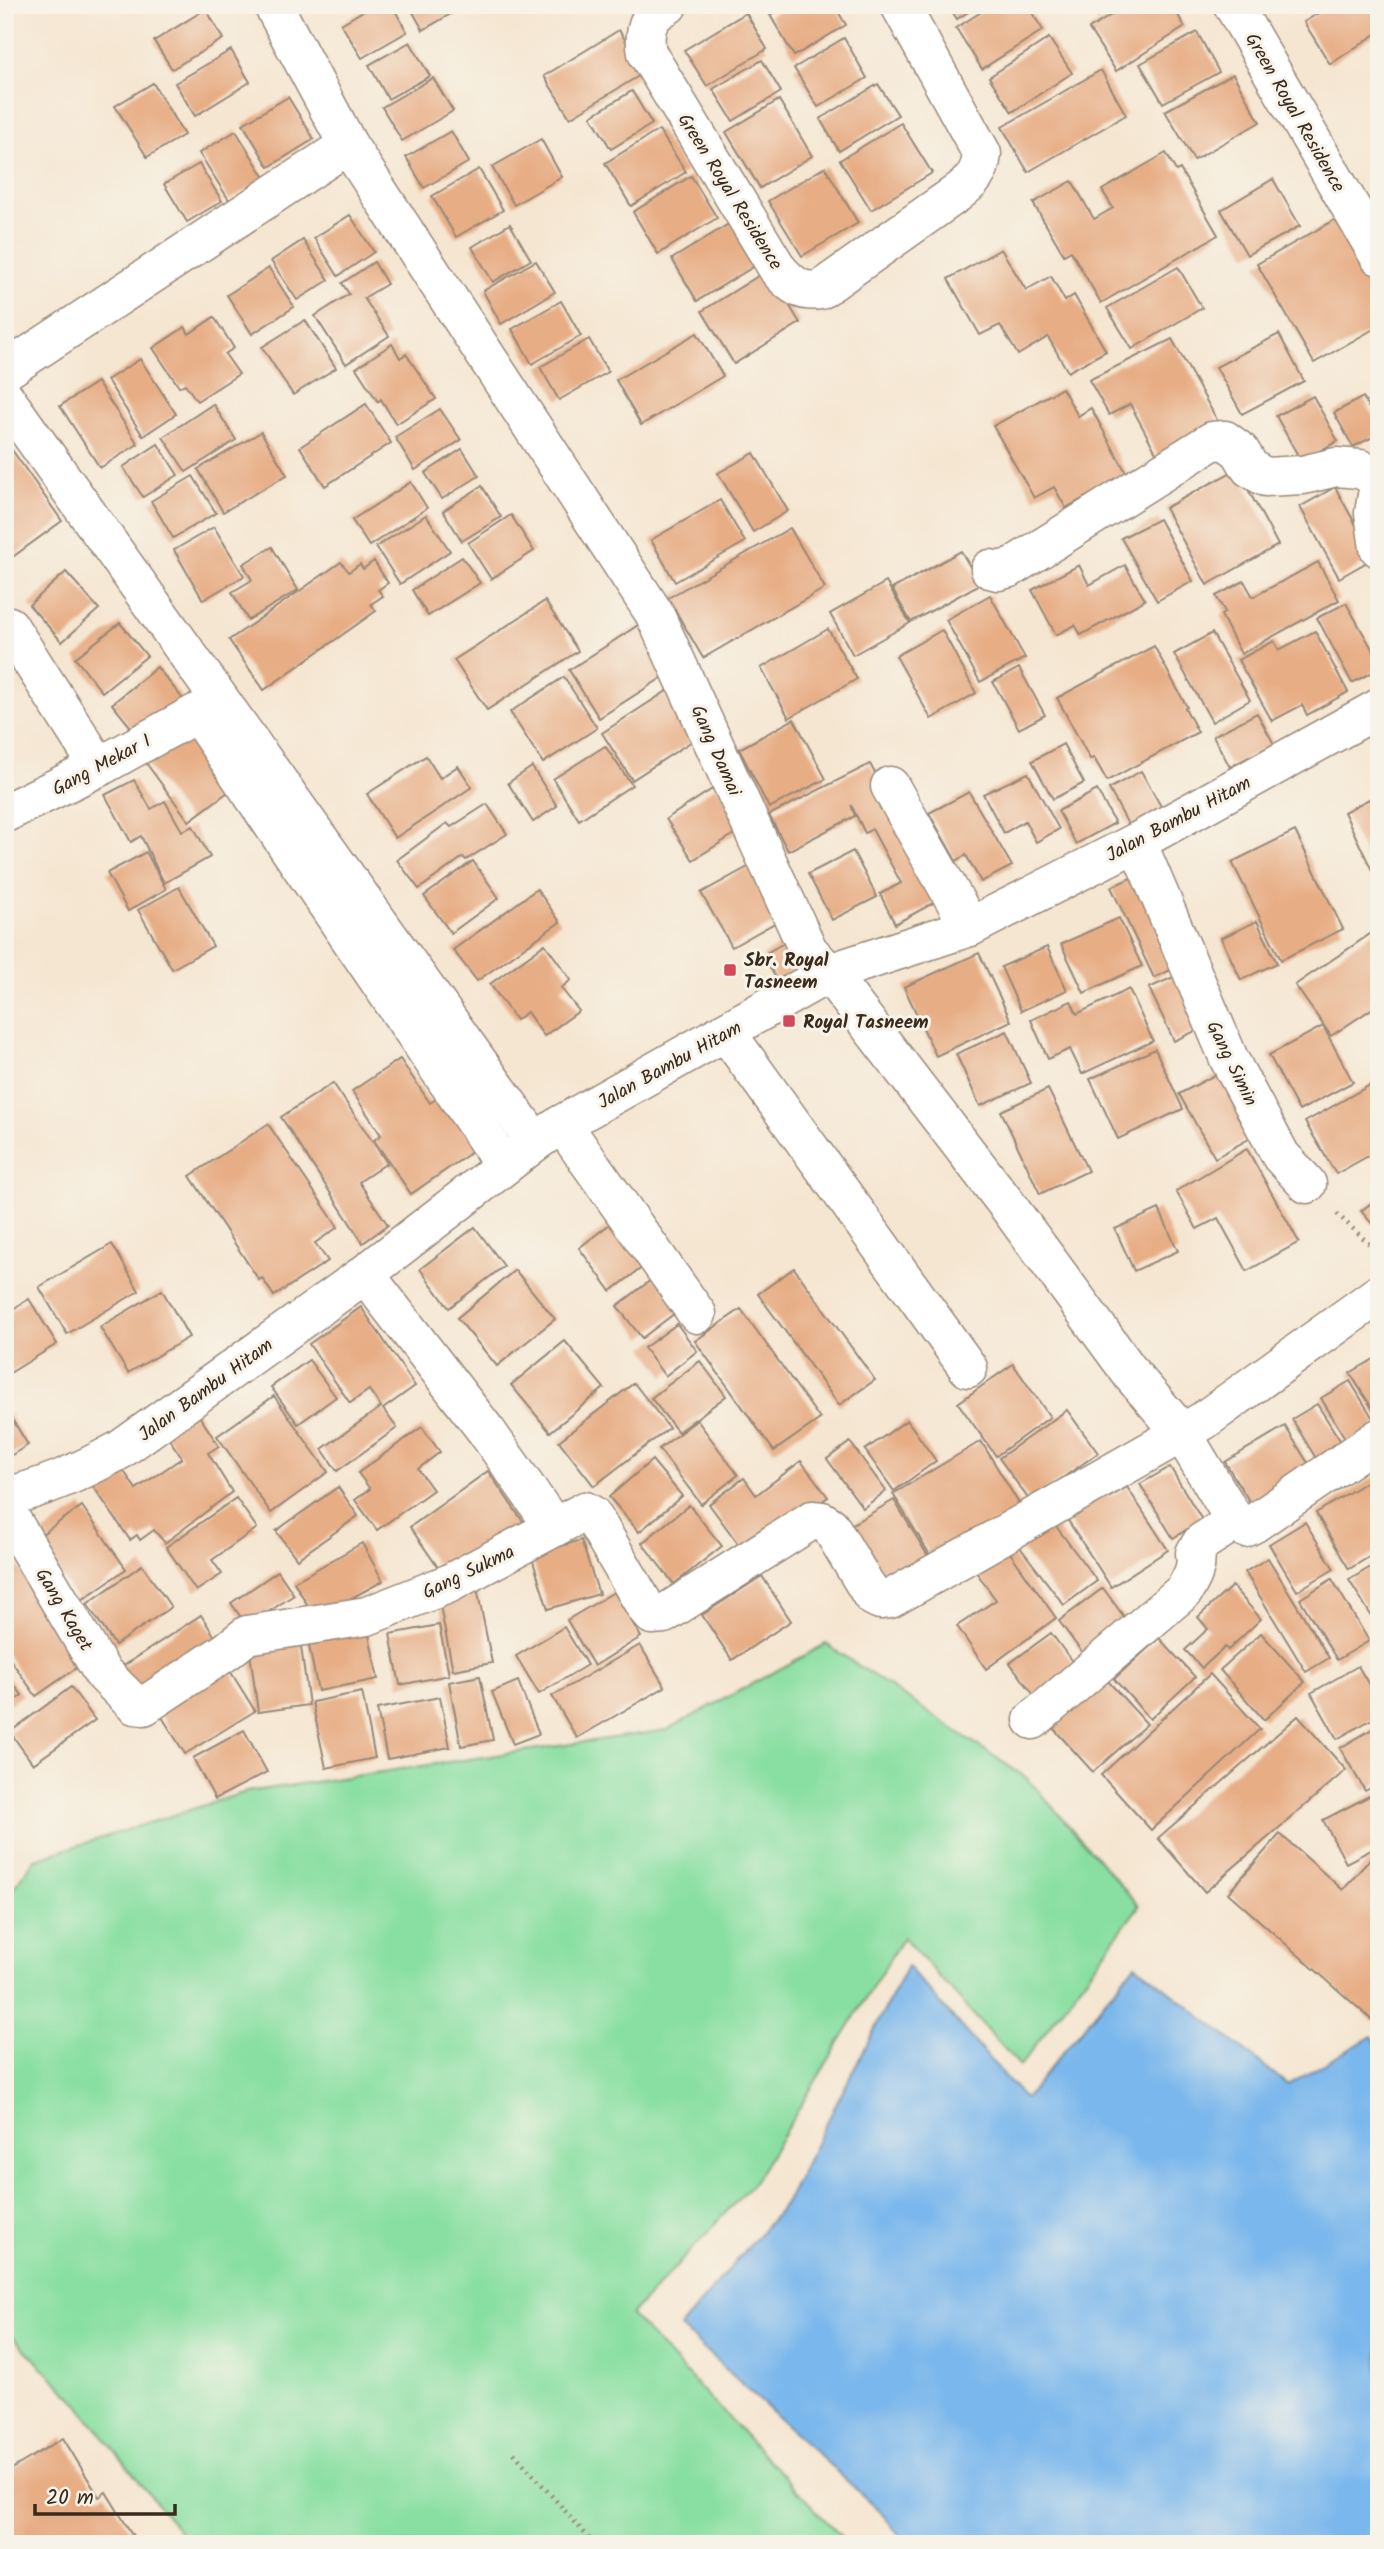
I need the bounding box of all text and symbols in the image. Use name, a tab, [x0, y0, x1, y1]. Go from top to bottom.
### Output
street label: Green Royal Residence	[1236, 28, 1352, 199]
street label: Green Royal Residence	[669, 108, 790, 277]
street label: Gang Damai	[682, 700, 749, 803]
street label: Gang Mekar I	[47, 727, 157, 804]
street label: Jalan Bambu Hitam	[1101, 769, 1257, 871]
place label: Sbr. Royal Tasneem	[744, 946, 830, 998]
marker: Sbr. Royal Tasneem	[722, 962, 738, 978]
place label: Royal Tasneem	[803, 1008, 929, 1038]
marker: Royal Tasneem	[781, 1013, 797, 1029]
street label: Jalan Bambu Hitam	[592, 1014, 747, 1118]
street label: Gang Simin	[1198, 1016, 1265, 1112]
street label: Jalan Bambu Hitam	[132, 1331, 280, 1450]
street label: Gang Sukma	[418, 1538, 520, 1608]
street label: Gang Kaget	[27, 1563, 100, 1658]
scale bar	[35, 2472, 175, 2516]
text: 20 m	[46, 2482, 94, 2515]

